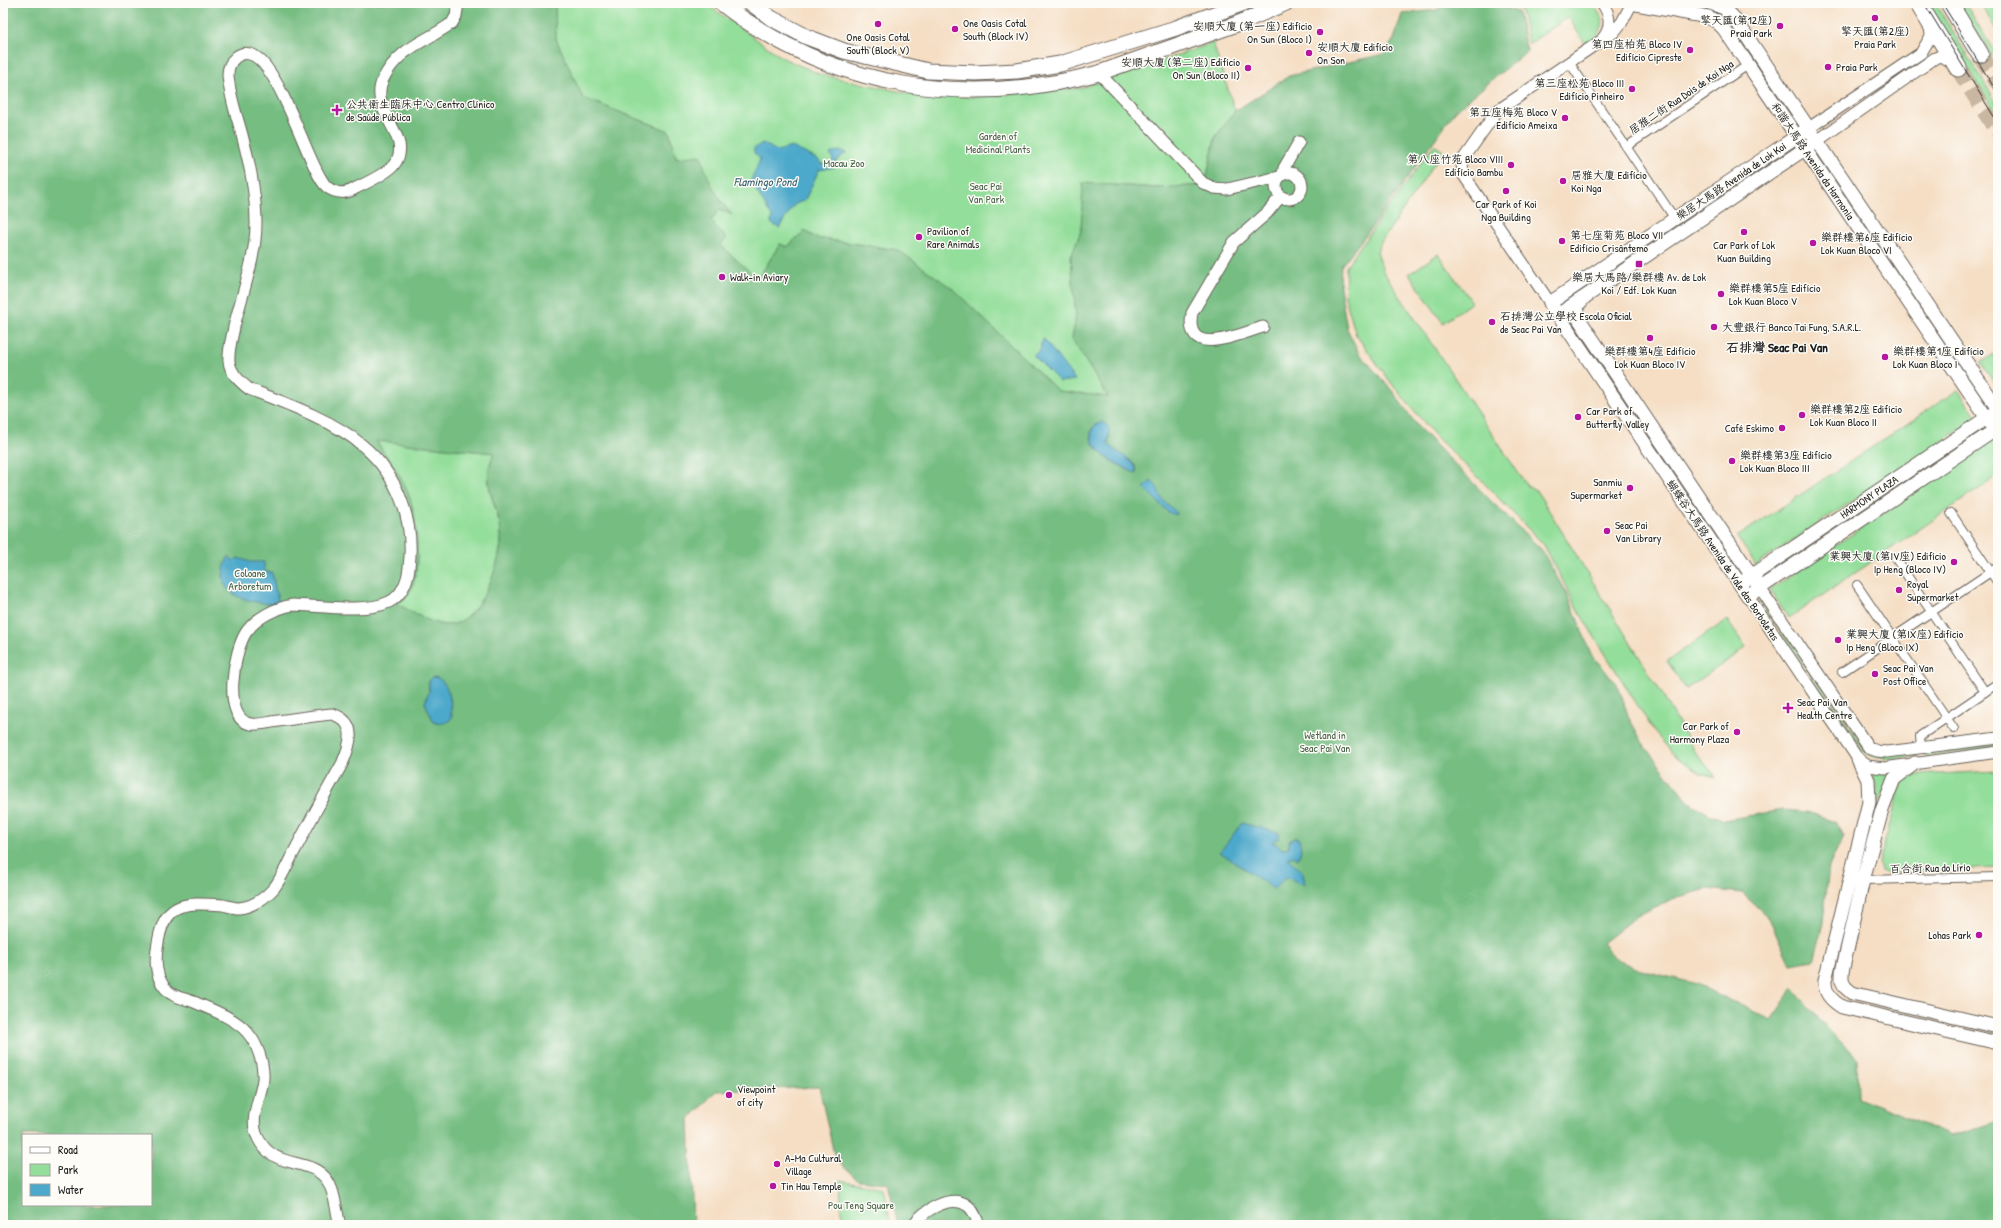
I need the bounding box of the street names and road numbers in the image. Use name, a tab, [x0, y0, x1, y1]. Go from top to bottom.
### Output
street label: 居雅二街 Rua Dois de Koi Nga	[1626, 56, 1737, 137]
street label: 和諧大馬路 Avenida da Harmonia	[1768, 100, 1858, 223]
street label: 樂居大馬路 Avenida de Lok Koi	[1673, 139, 1789, 223]
street label: HARMONY PLAZA	[1837, 472, 1901, 522]
street label: 蝴蝶谷大馬路 Avenida de Vale das Borboletas	[1664, 477, 1782, 643]
street label: 百合街 Rua do Lírio	[1890, 860, 1971, 876]

